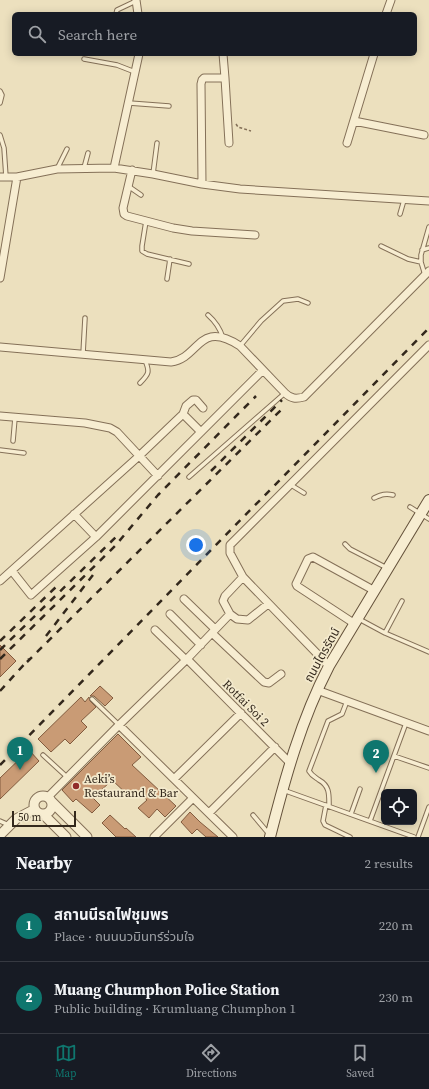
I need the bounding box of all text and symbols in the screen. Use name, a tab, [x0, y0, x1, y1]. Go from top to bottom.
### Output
search box	[12, 12, 417, 56]
icon: search	[26, 23, 48, 45]
text: Search here	[58, 24, 137, 45]
your location	[186, 535, 206, 555]
street label: ถนนไตรรัตน์	[301, 625, 343, 685]
street label: Rotfai Soi 2	[219, 676, 273, 730]
pin: 1	[7, 737, 33, 770]
pin: 2	[363, 740, 389, 773]
place label: Aeki’s Restaurand & Bar	[84, 771, 178, 801]
marker: Aeki’s Restaurand & Bar	[71, 781, 81, 791]
map controls	[381, 789, 417, 825]
button: locate	[381, 789, 417, 825]
scale bar	[12, 809, 76, 828]
text: 50 m	[18, 810, 41, 825]
text: Nearby	[16, 851, 72, 875]
text: 2 results	[365, 855, 413, 872]
text: สถานนีรถไฟชุมพร	[54, 904, 169, 925]
text: 1	[25, 917, 33, 934]
text: 220 m	[379, 917, 413, 934]
text: Place · ถนนนวมินทร์ร่วมใจ	[54, 928, 194, 945]
text: Muang Chumphon Police Station	[54, 979, 280, 1000]
text: 2	[25, 989, 33, 1006]
text: 230 m	[379, 989, 413, 1006]
text: Public building · Krumluang Chumphon 1	[54, 1000, 296, 1017]
tab: Map	[55, 1042, 77, 1081]
tab: Directions	[186, 1042, 237, 1081]
tab: Saved	[346, 1042, 374, 1081]

